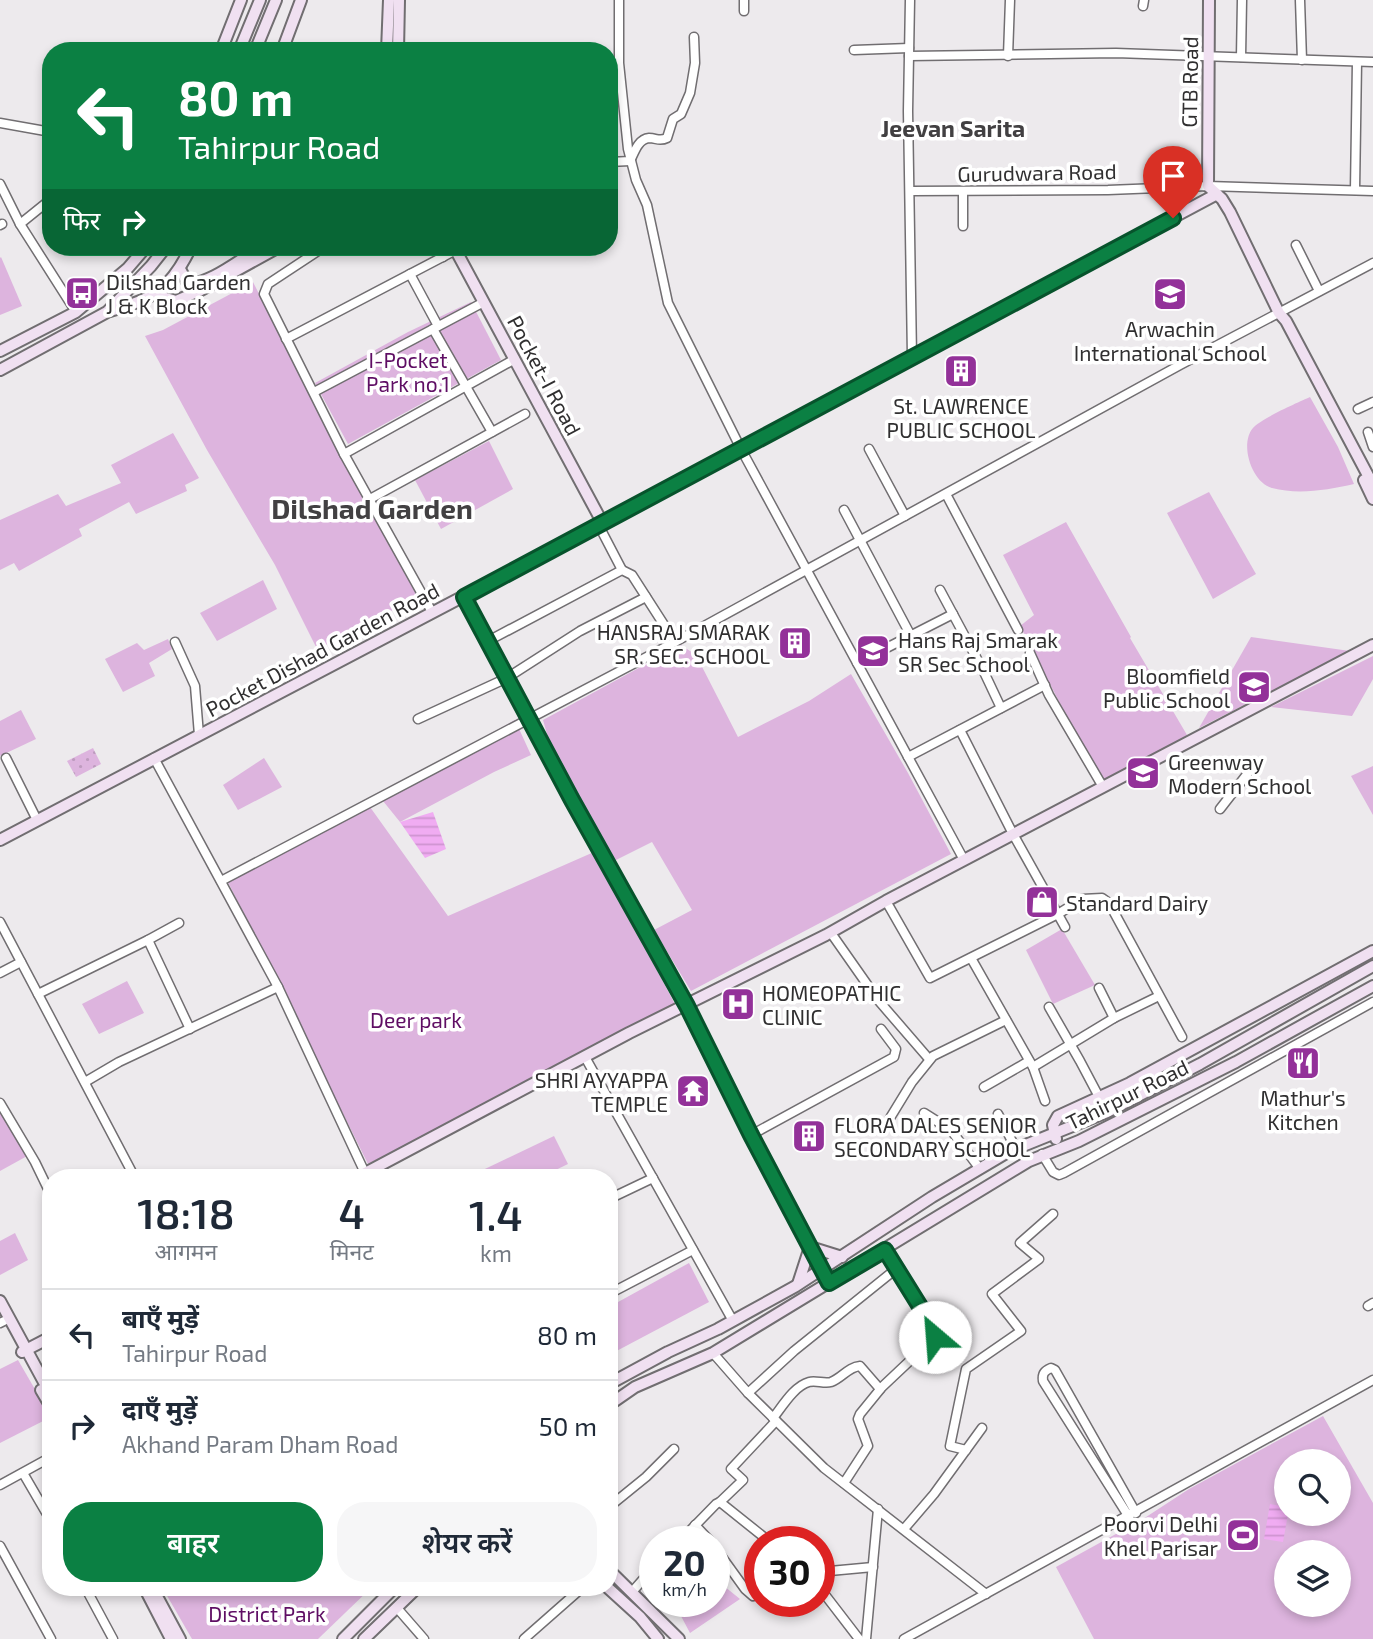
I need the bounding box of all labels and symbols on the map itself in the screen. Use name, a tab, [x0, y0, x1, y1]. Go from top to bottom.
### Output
street label: GTB Road	[1176, 36, 1202, 128]
district label: Jeevan Sarita	[881, 114, 1025, 142]
pin	[1143, 146, 1203, 218]
street label: Gurudwara Road	[957, 158, 1117, 186]
place label: Dilshad Garden J & K Block	[106, 269, 251, 318]
bus stop icon: Dilshad Garden J & K Block	[63, 274, 101, 312]
school or university icon: Arwachin International School	[1151, 275, 1189, 313]
street label: Pocket-I Road	[503, 311, 587, 439]
place label: Arwachin International School	[1074, 316, 1267, 365]
park label: I-Pocket Park no.1	[366, 347, 450, 396]
building icon: St. LAWRENCE PUBLIC SCHOOL	[942, 352, 980, 390]
place label: St. LAWRENCE PUBLIC SCHOOL	[887, 393, 1036, 442]
district label: Dilshad Garden	[271, 491, 473, 525]
street label: Pocket Dishad Garden Road	[201, 577, 443, 721]
place label: HANSRAJ SMARAK SR. SEC. SCHOOL	[597, 619, 771, 668]
building icon: HANSRAJ SMARAK SR. SEC. SCHOOL	[776, 624, 814, 662]
place label: Hans Raj Smarak SR Sec School	[898, 627, 1058, 676]
school or university icon: Hans Raj Smarak SR Sec School	[854, 632, 892, 670]
place label: Bloomfield Public School	[1103, 663, 1231, 712]
school or university icon: Bloomfield Public School	[1235, 668, 1273, 706]
place label: Greenway Modern School	[1168, 749, 1312, 798]
school or university icon: Greenway Modern School	[1124, 754, 1162, 792]
shop icon: Standard Dairy	[1023, 883, 1061, 921]
place label: Standard Dairy	[1066, 890, 1208, 915]
place label: HOMEOPATHIC CLINIC	[762, 980, 901, 1029]
hospital icon: HOMEOPATHIC CLINIC	[719, 985, 757, 1023]
park label: Deer park	[370, 1007, 462, 1032]
restaurant icon: Mathur's Kitchen	[1284, 1044, 1322, 1082]
street label: Tahirpur Road	[1062, 1054, 1192, 1134]
place label: SHRI AYYAPPA TEMPLE	[535, 1067, 668, 1116]
temple icon: SHRI AYYAPPA TEMPLE	[674, 1072, 712, 1110]
place label: Mathur's Kitchen	[1260, 1085, 1346, 1134]
place label: FLORA DALES SENIOR SECONDARY SCHOOL	[834, 1112, 1037, 1161]
building icon: FLORA DALES SENIOR SECONDARY SCHOOL	[790, 1117, 828, 1155]
position arrow	[898, 1300, 972, 1374]
place label: Poorvi Delhi Khel Parisar	[1104, 1511, 1219, 1560]
sports icon: Poorvi Delhi Khel Parisar	[1224, 1516, 1262, 1554]
speed limit sign: 30	[744, 1526, 835, 1617]
park label: District Park	[208, 1601, 326, 1626]

